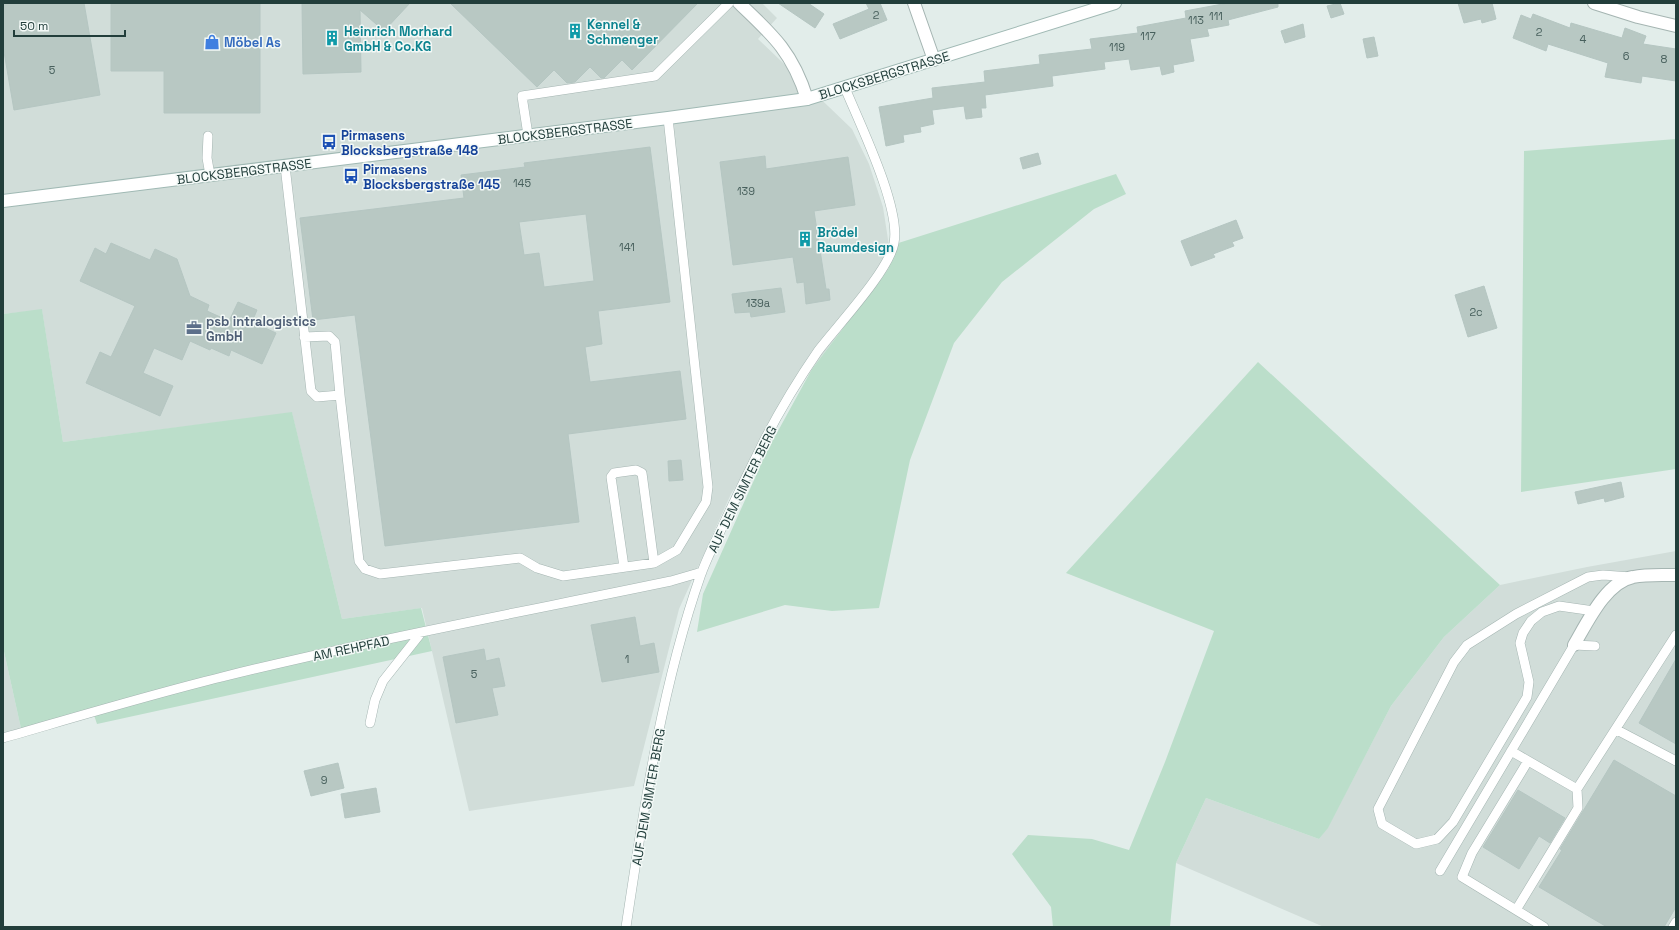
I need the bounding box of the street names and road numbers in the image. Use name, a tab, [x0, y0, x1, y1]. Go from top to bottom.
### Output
street label: BLOCKSBERGSTRASSE	[817, 47, 952, 103]
street label: BLOCKSBERGSTRASSE	[497, 115, 633, 148]
street label: BLOCKSBERGSTRASSE	[176, 155, 312, 188]
street label: AUF DEM SIMTER BERG	[704, 423, 781, 555]
street label: AM REHPFAD	[311, 632, 391, 665]
street label: AUF DEM SIMTER BERG	[628, 727, 669, 867]

